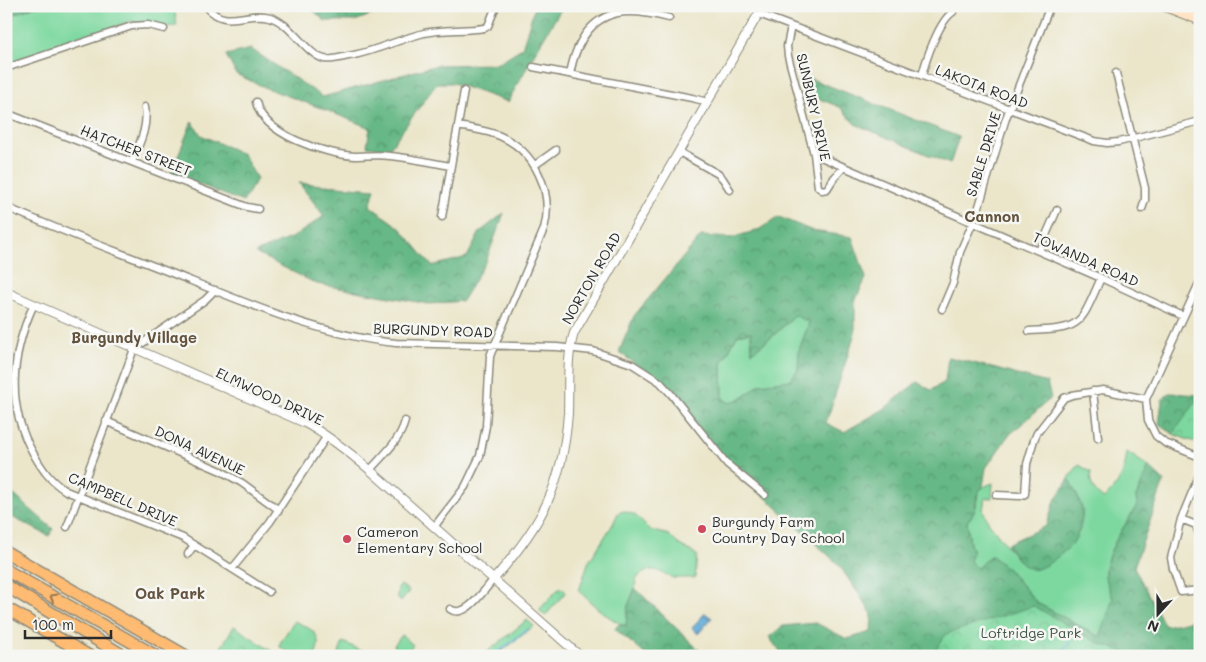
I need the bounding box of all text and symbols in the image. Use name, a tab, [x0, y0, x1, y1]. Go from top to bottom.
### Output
street label: SUNBURY DRIVE	[792, 51, 836, 163]
street label: LAKOTA ROAD	[933, 60, 1031, 112]
street label: SABLE DRIVE	[961, 109, 1005, 199]
street label: HATCHER STREET	[78, 120, 194, 180]
district label: Cannon	[964, 206, 1020, 226]
street label: TOWANDA ROAD	[1030, 227, 1142, 291]
street label: NORTON ROAD	[557, 228, 625, 328]
street label: BURGUNDY ROAD	[373, 318, 493, 342]
district label: Burgundy Village	[71, 327, 197, 347]
street label: ELMWOOD DRIVE	[213, 363, 327, 429]
street label: DONA AVENUE	[152, 421, 248, 479]
street label: CAMPBELL DRIVE	[65, 467, 181, 531]
place label: Burgundy Farm Country Day School	[712, 512, 845, 547]
place label: Cameron Elementary School	[357, 522, 483, 557]
marker: Burgundy Farm Country Day School	[696, 523, 708, 535]
marker: Cameron Elementary School	[341, 533, 353, 545]
district label: Oak Park	[135, 583, 205, 603]
north arrow	[1134, 590, 1184, 640]
one-way arrow	[49, 593, 58, 603]
scale bar	[25, 607, 111, 639]
text: 100 m	[32, 614, 74, 634]
text: N	[1145, 616, 1162, 637]
park label: Loftridge Park	[981, 623, 1081, 642]

